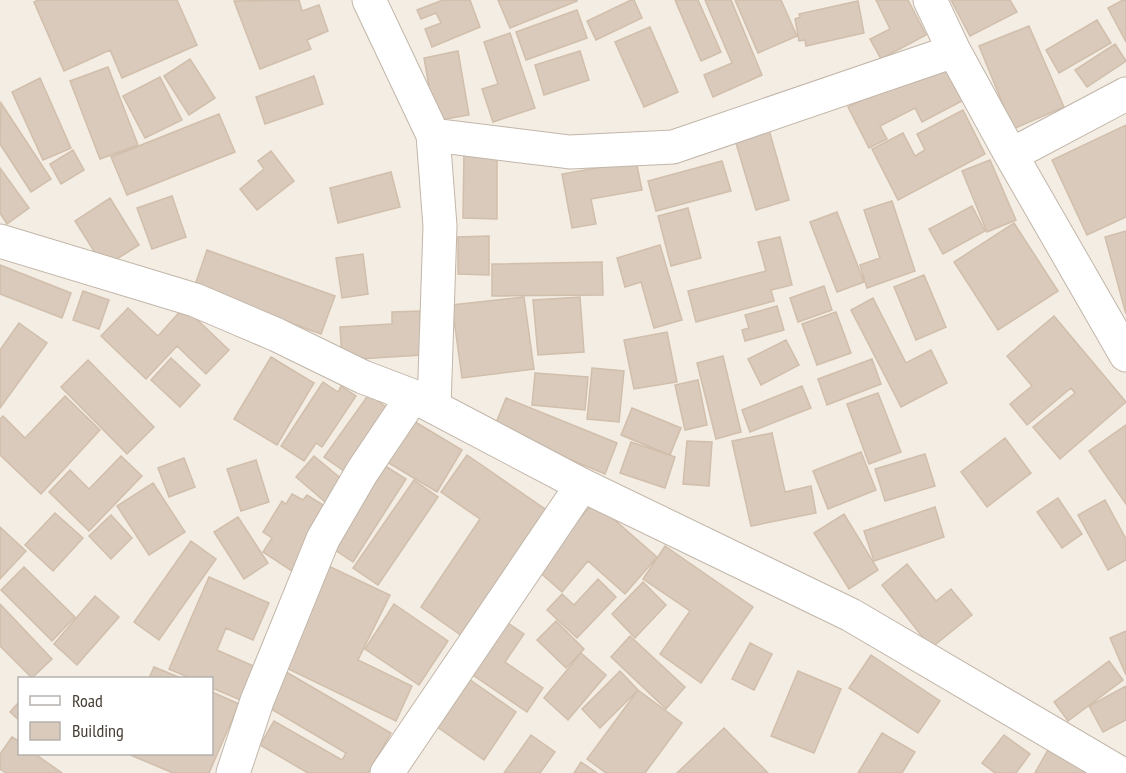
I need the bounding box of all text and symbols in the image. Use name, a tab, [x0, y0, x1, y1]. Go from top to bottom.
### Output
legend	[18, 677, 213, 755]
text: Road	[72, 689, 103, 712]
text: Building	[72, 719, 124, 742]

